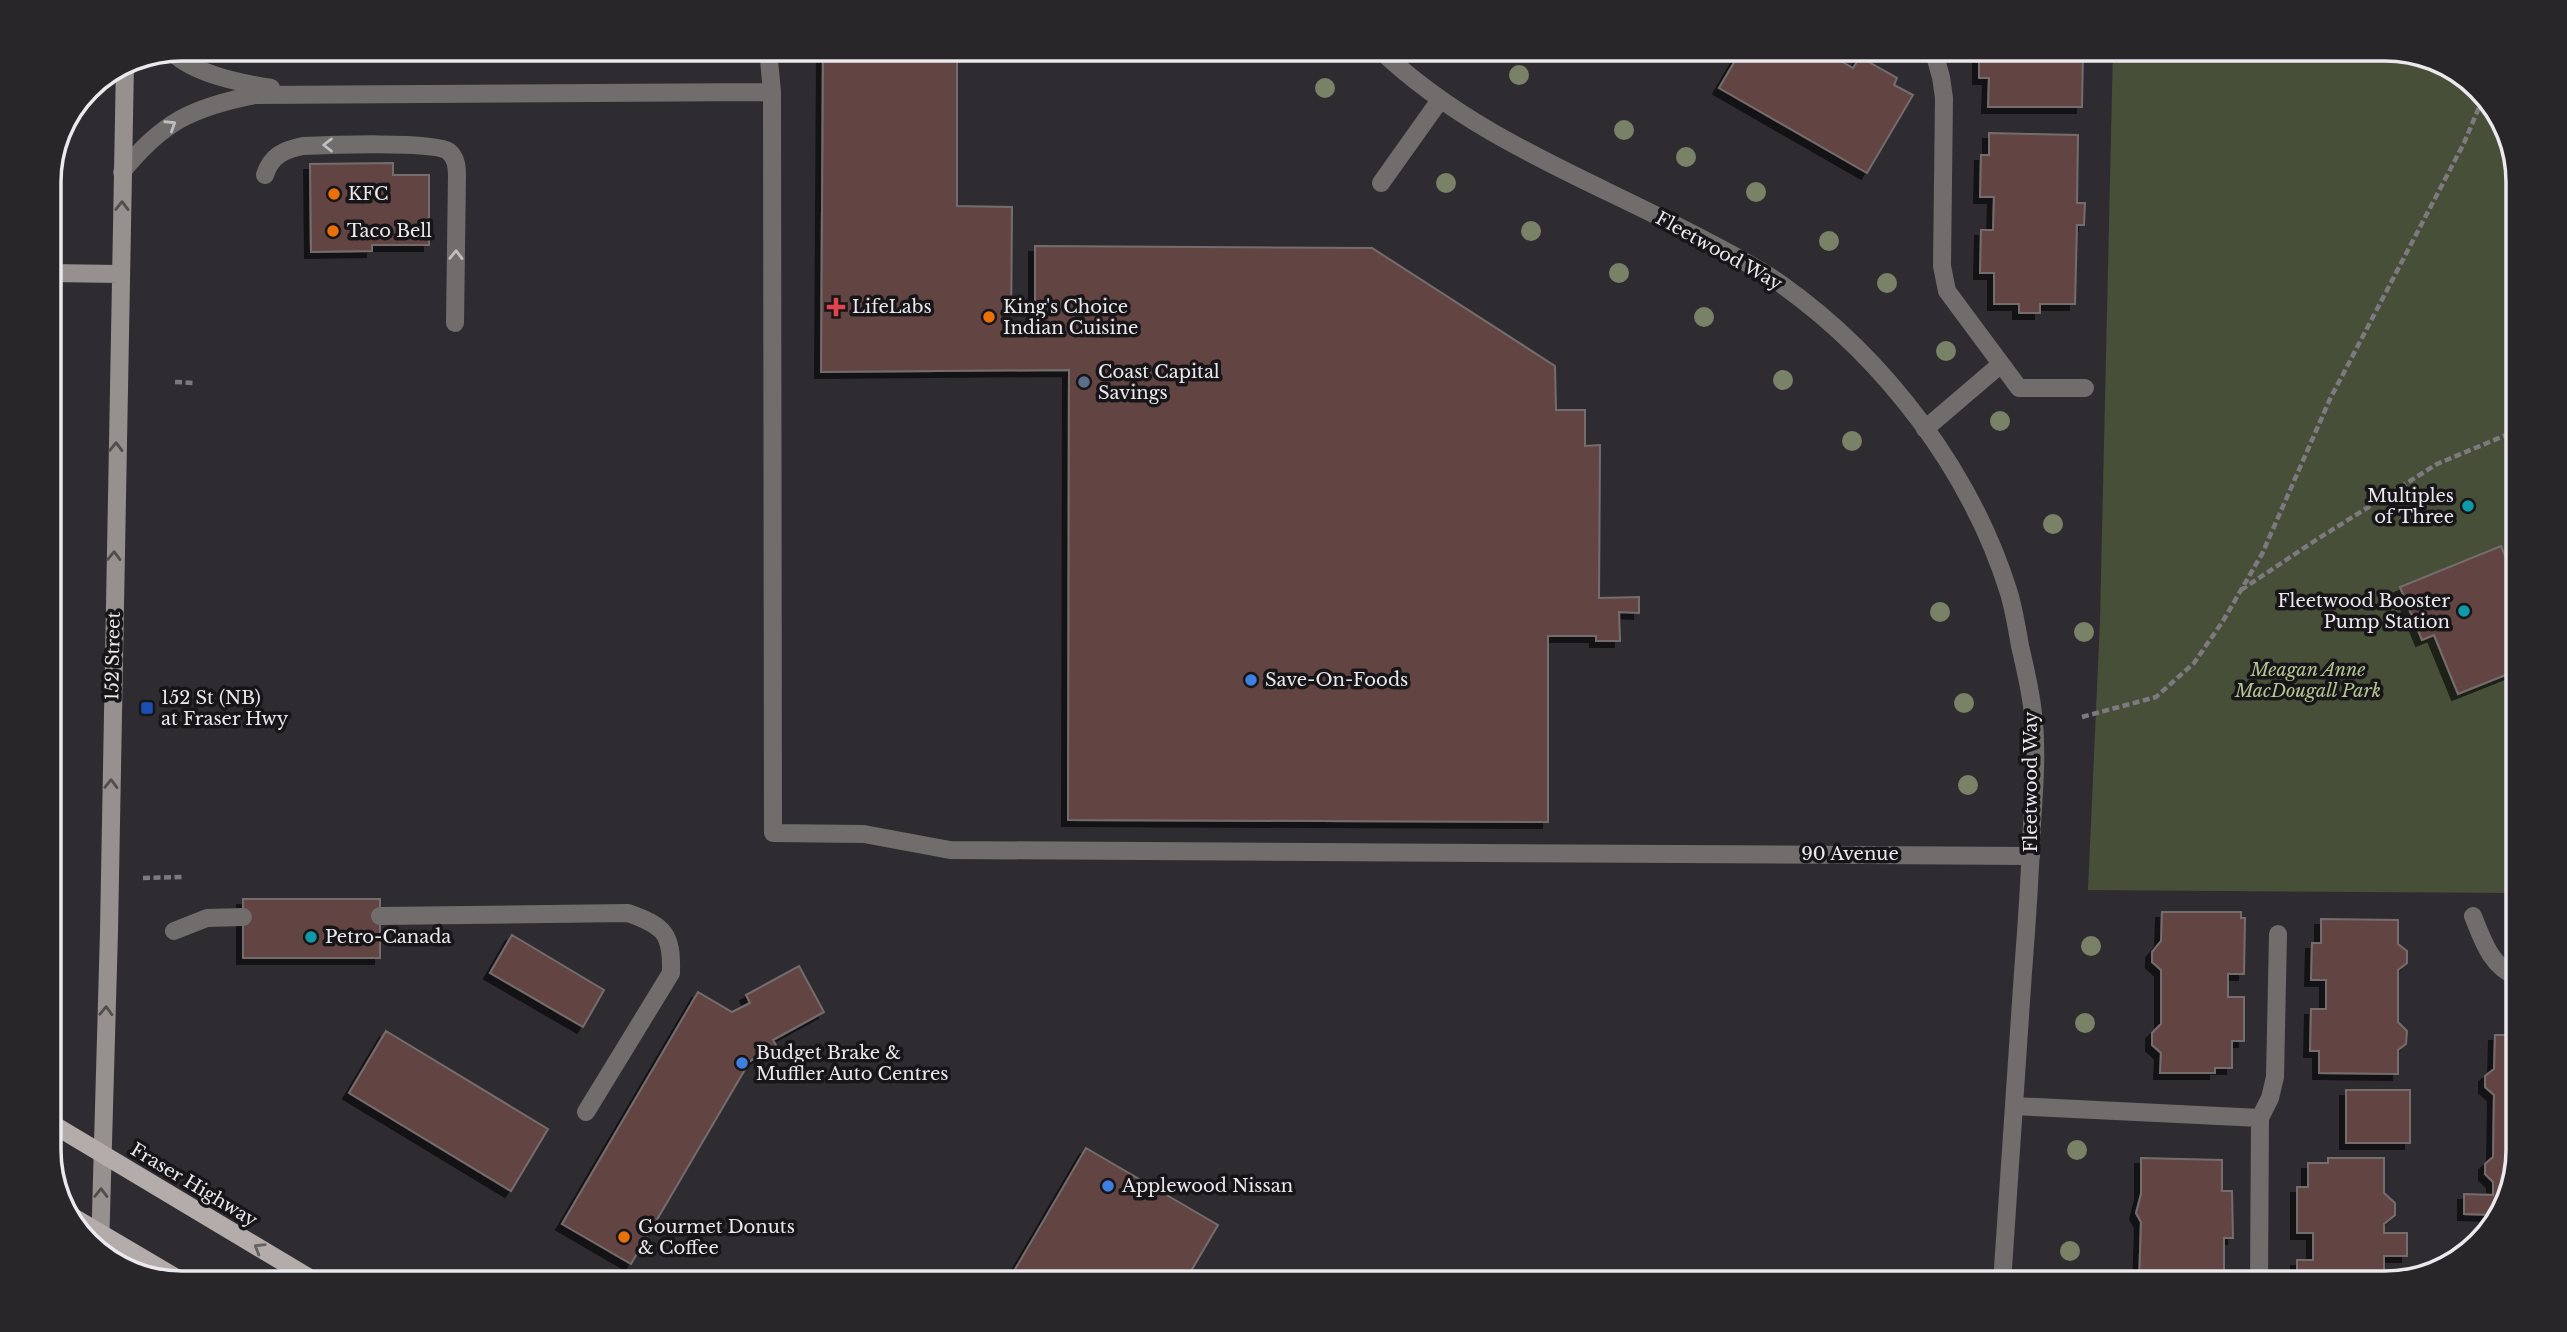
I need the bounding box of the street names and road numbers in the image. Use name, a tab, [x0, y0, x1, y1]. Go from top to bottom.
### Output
street label: Fleetwood Way	[1652, 207, 1787, 295]
street label: 152 Street	[101, 611, 125, 701]
street label: Fleetwood Way	[2020, 711, 2042, 853]
street label: 90 Avenue	[1801, 843, 1899, 865]
street label: Fraser Highway	[127, 1138, 262, 1232]

